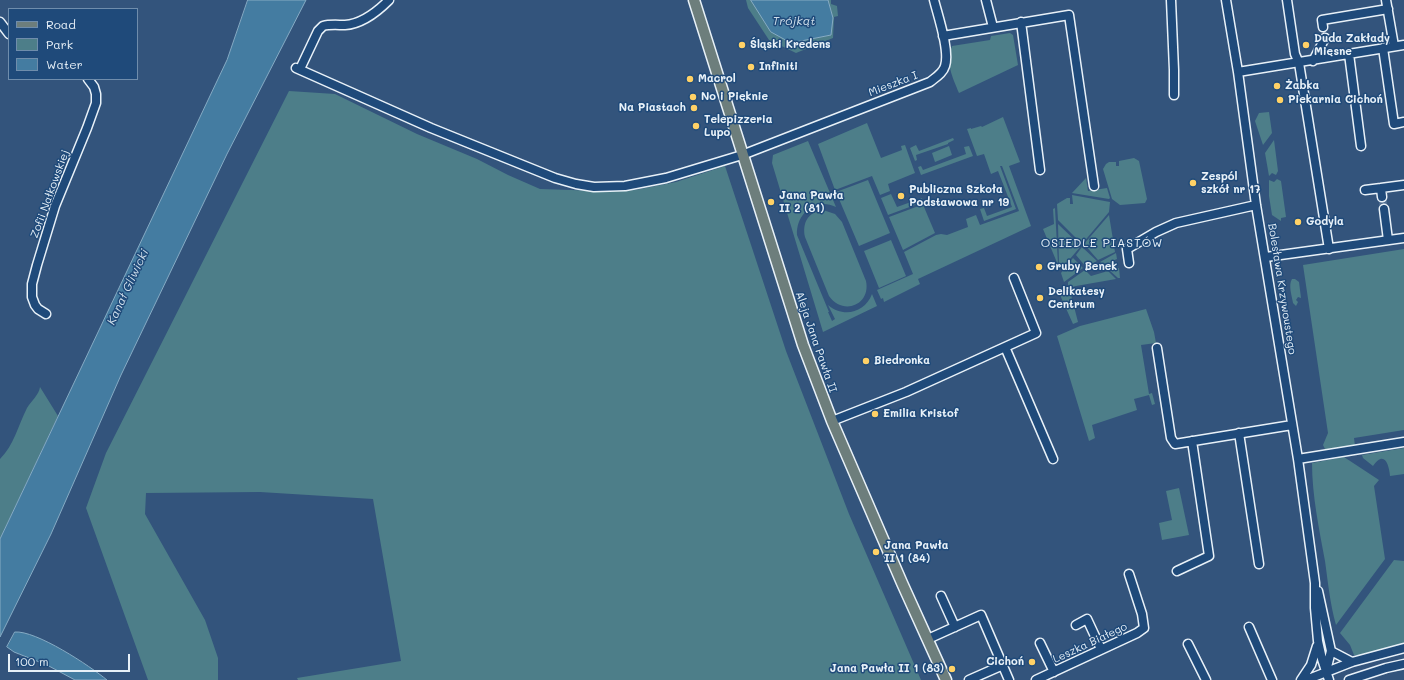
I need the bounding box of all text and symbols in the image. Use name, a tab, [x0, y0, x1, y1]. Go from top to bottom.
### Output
legend	[8, 8, 138, 80]
water label: Trójkąt	[773, 14, 815, 28]
text: Road	[46, 16, 76, 32]
place label: Duda Zakłady Mięsne	[1314, 32, 1390, 58]
text: Park	[46, 36, 73, 52]
place label: Śląski Kredens	[750, 38, 831, 52]
marker: Śląski Kredens	[737, 40, 747, 50]
marker: Duda Zakłady Mięsne	[1301, 40, 1311, 50]
text: Water	[46, 56, 83, 72]
place label: Infiniti	[759, 60, 798, 74]
marker: Infiniti	[746, 62, 756, 72]
street label: Mieszka I	[867, 69, 919, 99]
place label: Macrol	[698, 72, 736, 86]
marker: Macrol	[685, 74, 695, 84]
place label: Żabka	[1285, 79, 1319, 93]
marker: Żabka	[1272, 81, 1282, 91]
place label: No i Pięknie	[701, 90, 768, 104]
marker: No i Pięknie	[688, 92, 698, 102]
place label: Piekarnia Cichoń	[1288, 93, 1383, 107]
marker: Piekarnia Cichoń	[1275, 95, 1285, 105]
place label: Na Piastach	[619, 101, 686, 115]
marker: Na Piastach	[689, 103, 699, 113]
place label: Telepizzeria Lupo	[704, 113, 772, 139]
marker: Telepizzeria Lupo	[691, 121, 701, 131]
street label: Zofii Nałkowskiej	[28, 148, 72, 240]
place label: Zespól szkół nr 17	[1201, 170, 1260, 196]
marker: Zespól szkół nr 17	[1188, 178, 1198, 188]
place label: Publiczna Szkoła Podstawowa nr 19	[909, 183, 1009, 209]
place label: Jana Pawła II 2 (81)	[779, 189, 843, 215]
marker: Publiczna Szkoła Podstawowa nr 19	[896, 191, 906, 201]
marker: Jana Pawła II 2 (81)	[766, 197, 776, 207]
place label: Godyla	[1306, 215, 1344, 229]
marker: Godyla	[1293, 217, 1303, 227]
street label: Bolesława Krzywoustego	[1265, 223, 1299, 355]
district label: OSIEDLE PIASTÓW	[1041, 236, 1163, 250]
water label: Kanał Gliwicki	[104, 247, 152, 327]
place label: Gruby Benek	[1047, 260, 1117, 274]
marker: Gruby Benek	[1034, 262, 1044, 272]
place label: Delikatesy Centrum	[1048, 285, 1105, 311]
street label: Aleja Jana Pawła II	[792, 290, 840, 394]
marker: Delikatesy Centrum	[1035, 293, 1045, 303]
place label: Biedronka	[874, 354, 930, 368]
marker: Biedronka	[861, 356, 871, 366]
place label: Emilia Kristof	[883, 407, 958, 421]
marker: Emilia Kristof	[870, 409, 880, 419]
place label: Jana Pawła II 1 (84)	[884, 539, 948, 565]
marker: Jana Pawła II 1 (84)	[871, 547, 881, 557]
street label: Leszka Białego	[1051, 620, 1129, 666]
scale bar	[10, 646, 132, 672]
text: 100 m	[15, 653, 49, 669]
place label: Cichoń	[986, 655, 1024, 669]
marker: Cichoń	[1027, 657, 1037, 667]
place label: Jana Pawła II 1 (83)	[830, 662, 944, 676]
marker: Jana Pawła II 1 (83)	[947, 664, 957, 674]

